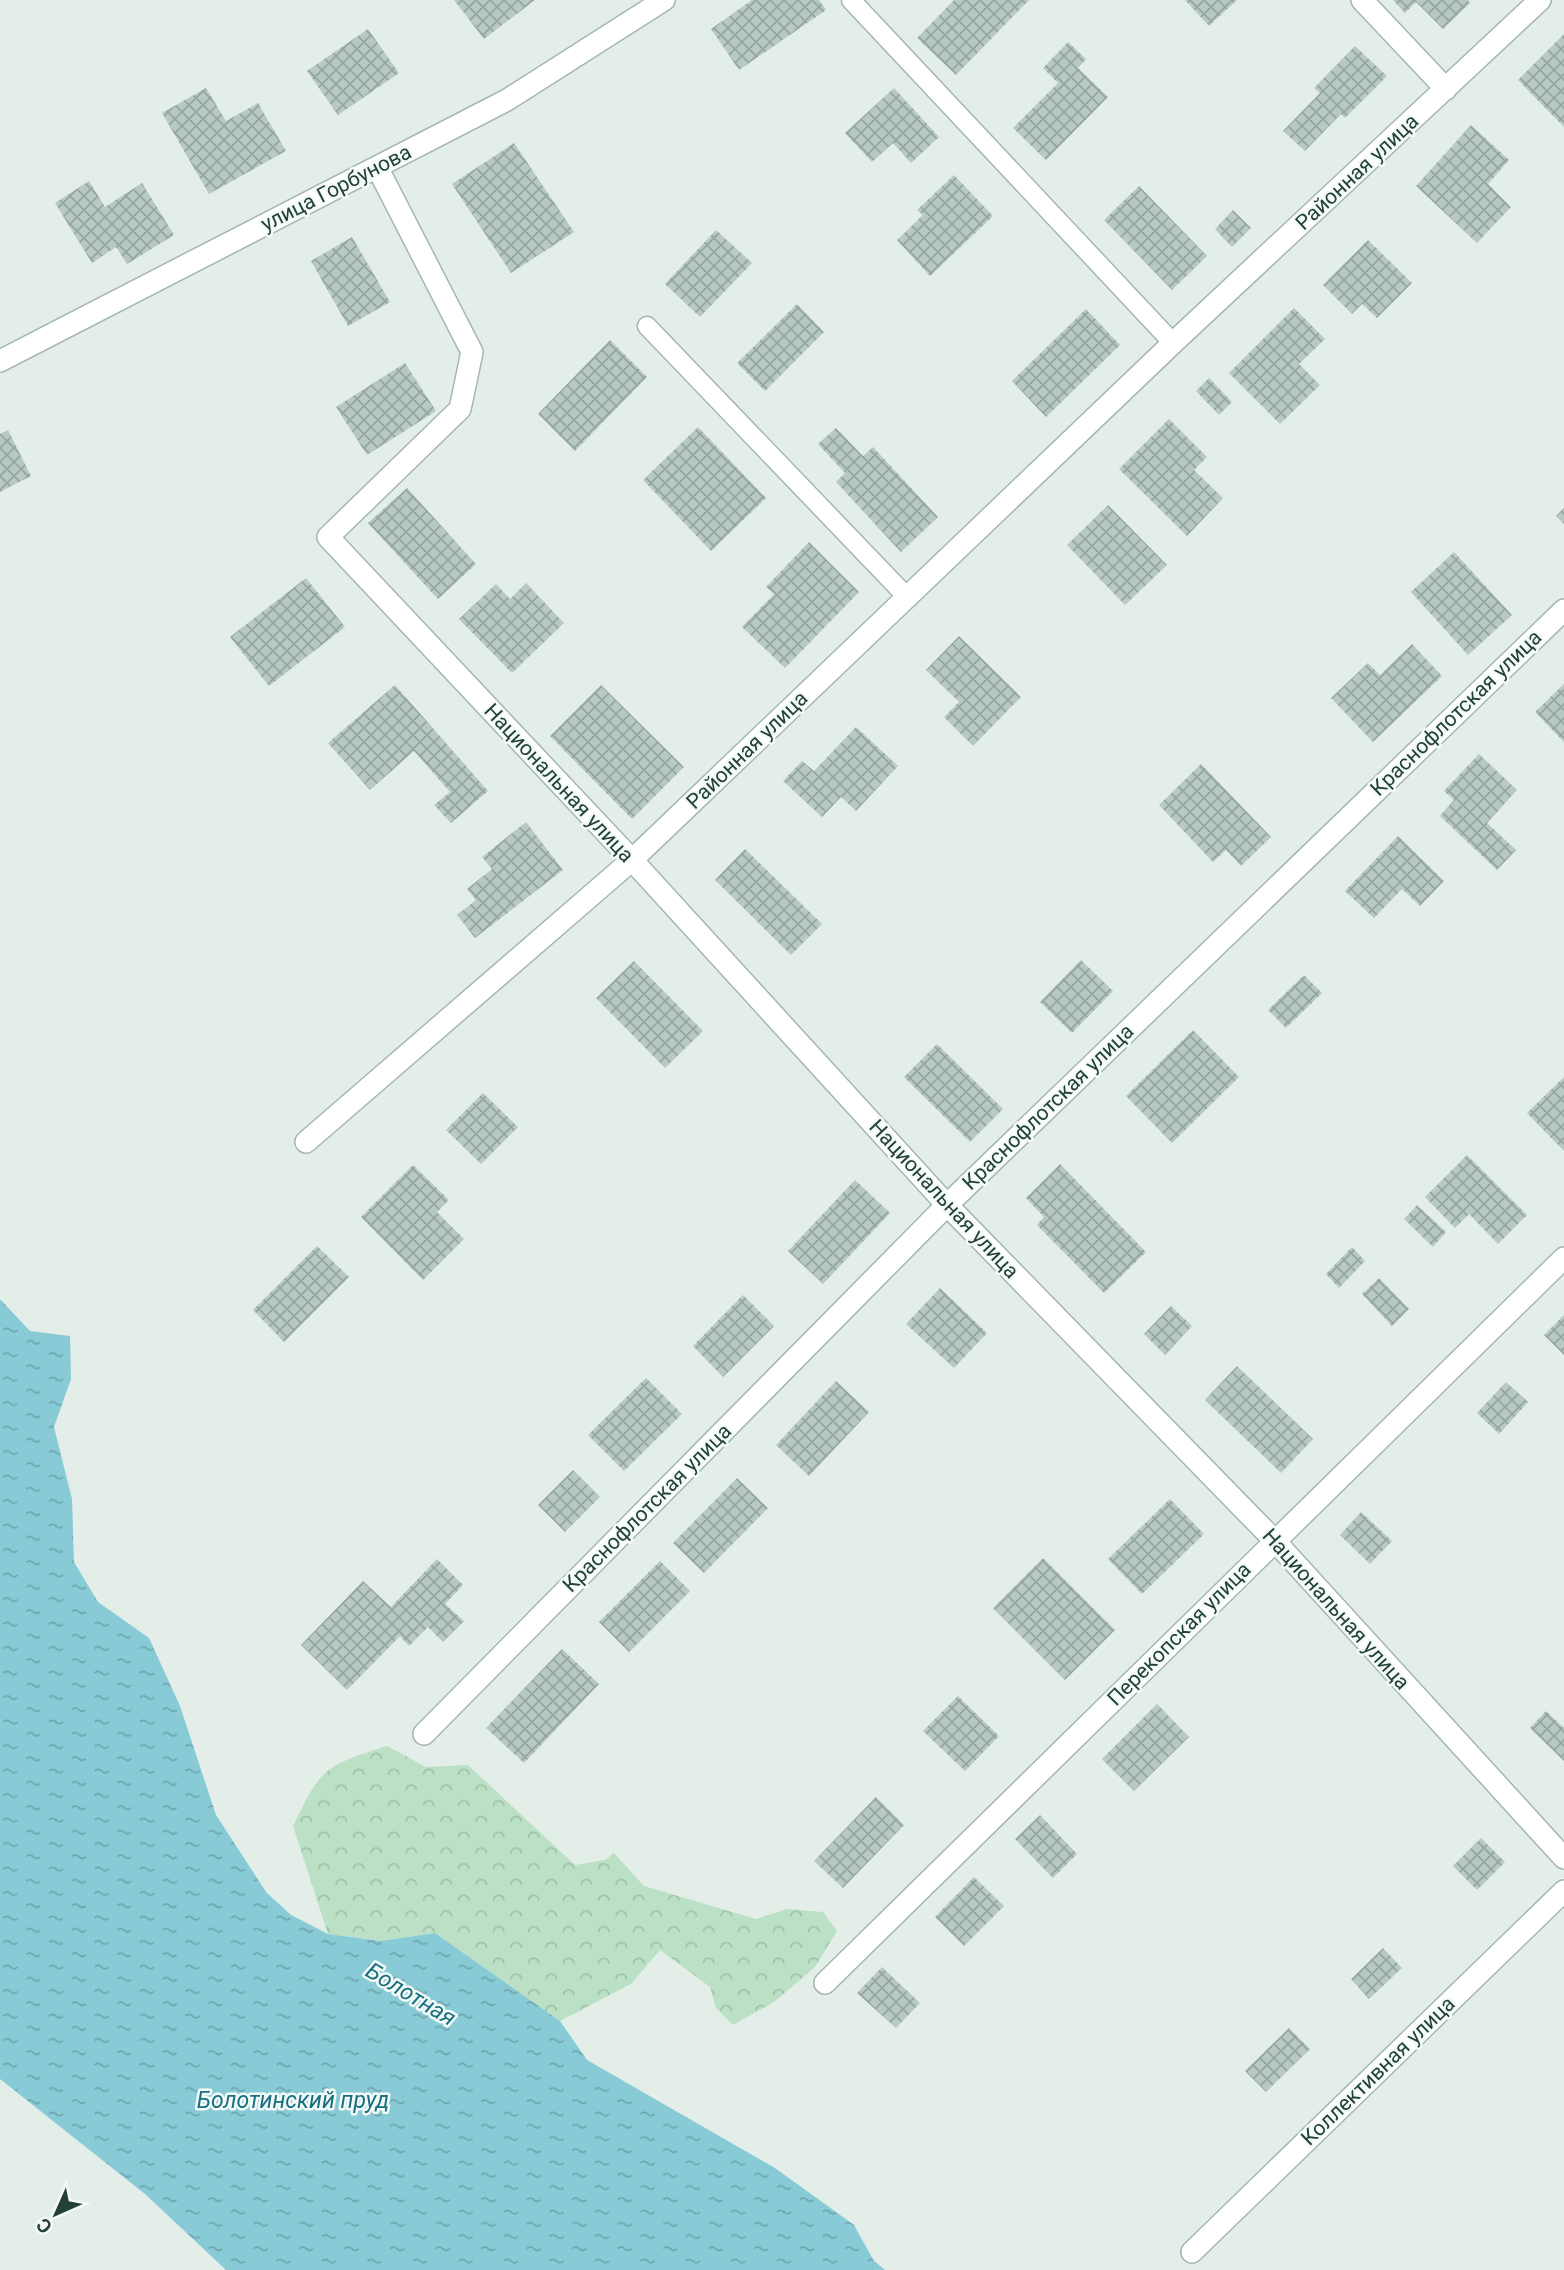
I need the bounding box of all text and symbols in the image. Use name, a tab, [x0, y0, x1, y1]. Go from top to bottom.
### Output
street label: Районная улица	[1291, 109, 1423, 235]
street label: улица Горбунова	[257, 140, 415, 236]
street label: Краснофлотская улица	[1366, 625, 1546, 801]
street label: Районная улица	[682, 686, 812, 814]
street label: Национальная улица	[479, 699, 639, 867]
street label: Краснофлотская улица	[958, 1019, 1138, 1195]
street label: Национальная улица	[864, 1115, 1024, 1283]
street label: Краснофлотская улица	[558, 1419, 736, 1597]
street label: Национальная улица	[1258, 1524, 1414, 1694]
street label: Перекопская улица	[1102, 1557, 1256, 1711]
water label: Болотная	[361, 1957, 461, 2032]
street label: Коллективная улица	[1296, 1992, 1460, 2150]
water label: Болотинский пруд	[197, 2087, 389, 2114]
north arrow	[21, 2179, 91, 2249]
text: С	[32, 2213, 57, 2238]

